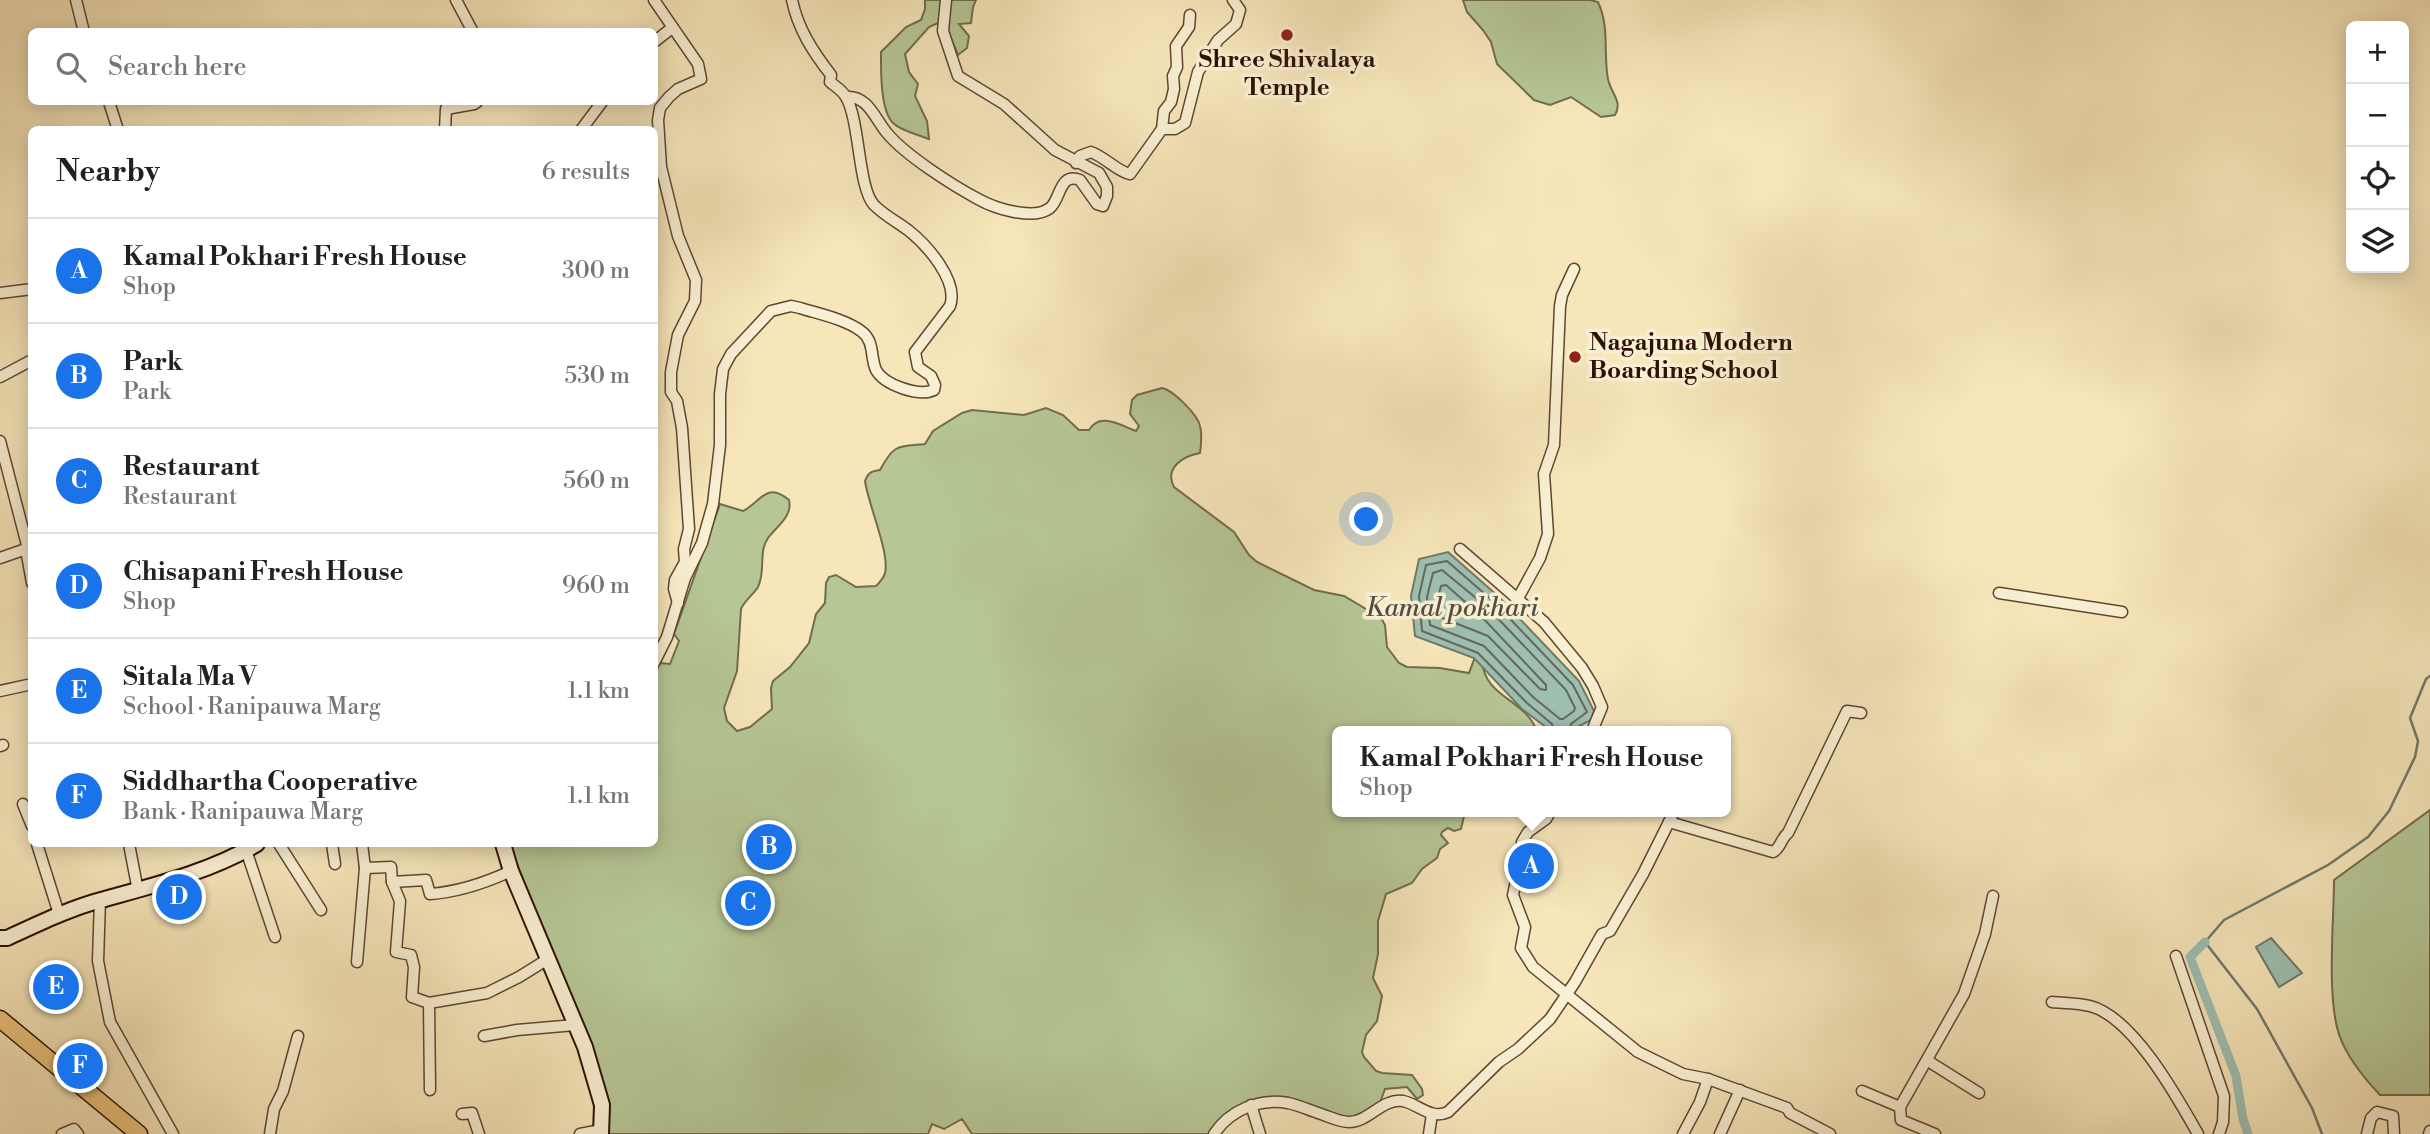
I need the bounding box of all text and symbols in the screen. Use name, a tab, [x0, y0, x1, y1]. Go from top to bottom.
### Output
map controls	[2346, 21, 2409, 273]
button: +	[2346, 21, 2409, 84]
marker: Shree Shivalaya Temple	[1279, 27, 1295, 43]
search box	[28, 28, 658, 105]
place label: Shree Shivalaya Temple	[1199, 45, 1376, 103]
icon: search	[52, 48, 90, 86]
text: Search here	[108, 51, 247, 83]
button: −	[2346, 84, 2409, 147]
button: locate	[2346, 147, 2409, 210]
text: Nearby	[56, 153, 160, 191]
text: 6 results	[542, 158, 630, 186]
button: layers	[2346, 210, 2409, 273]
text: Kamal Pokhari Fresh House	[123, 241, 467, 273]
text: A	[71, 257, 87, 285]
text: 300 m	[562, 257, 630, 285]
text: Shop	[123, 273, 176, 301]
place label: Nagajuna Modern Boarding School	[1589, 328, 1793, 386]
text: Park	[123, 346, 183, 378]
marker: Nagajuna Modern Boarding School	[1567, 349, 1583, 365]
text: B	[70, 362, 88, 390]
text: 530 m	[564, 362, 630, 390]
text: Park	[123, 378, 171, 406]
text: Restaurant	[123, 451, 259, 483]
text: C	[71, 467, 87, 495]
text: 560 m	[563, 467, 630, 495]
text: Restaurant	[123, 483, 237, 511]
your location	[1349, 502, 1383, 536]
text: Chisapani Fresh House	[123, 556, 404, 588]
text: D	[70, 572, 88, 600]
text: 960 m	[562, 572, 630, 600]
text: Shop	[123, 588, 176, 616]
water label: Kamal pokhari	[1365, 592, 1539, 624]
text: Sitala Ma V	[123, 661, 257, 693]
text: E	[71, 677, 87, 705]
text: 1.1 km	[567, 677, 630, 705]
text: School · Ranipauwa Marg	[123, 693, 381, 721]
popup	[1332, 726, 1731, 817]
text: Kamal Pokhari Fresh House	[1360, 742, 1703, 774]
text: Siddhartha Cooperative	[123, 766, 418, 798]
text: Shop	[1360, 774, 1413, 802]
text: F	[71, 782, 87, 810]
text: 1.1 km	[567, 782, 630, 810]
text: Bank · Ranipauwa Marg	[123, 798, 363, 826]
pin: B	[746, 821, 792, 873]
pin: A	[1508, 840, 1554, 892]
pin: D	[156, 871, 202, 923]
pin: C	[725, 877, 771, 929]
pin: E	[33, 961, 79, 1013]
pin: F	[57, 1040, 103, 1092]

